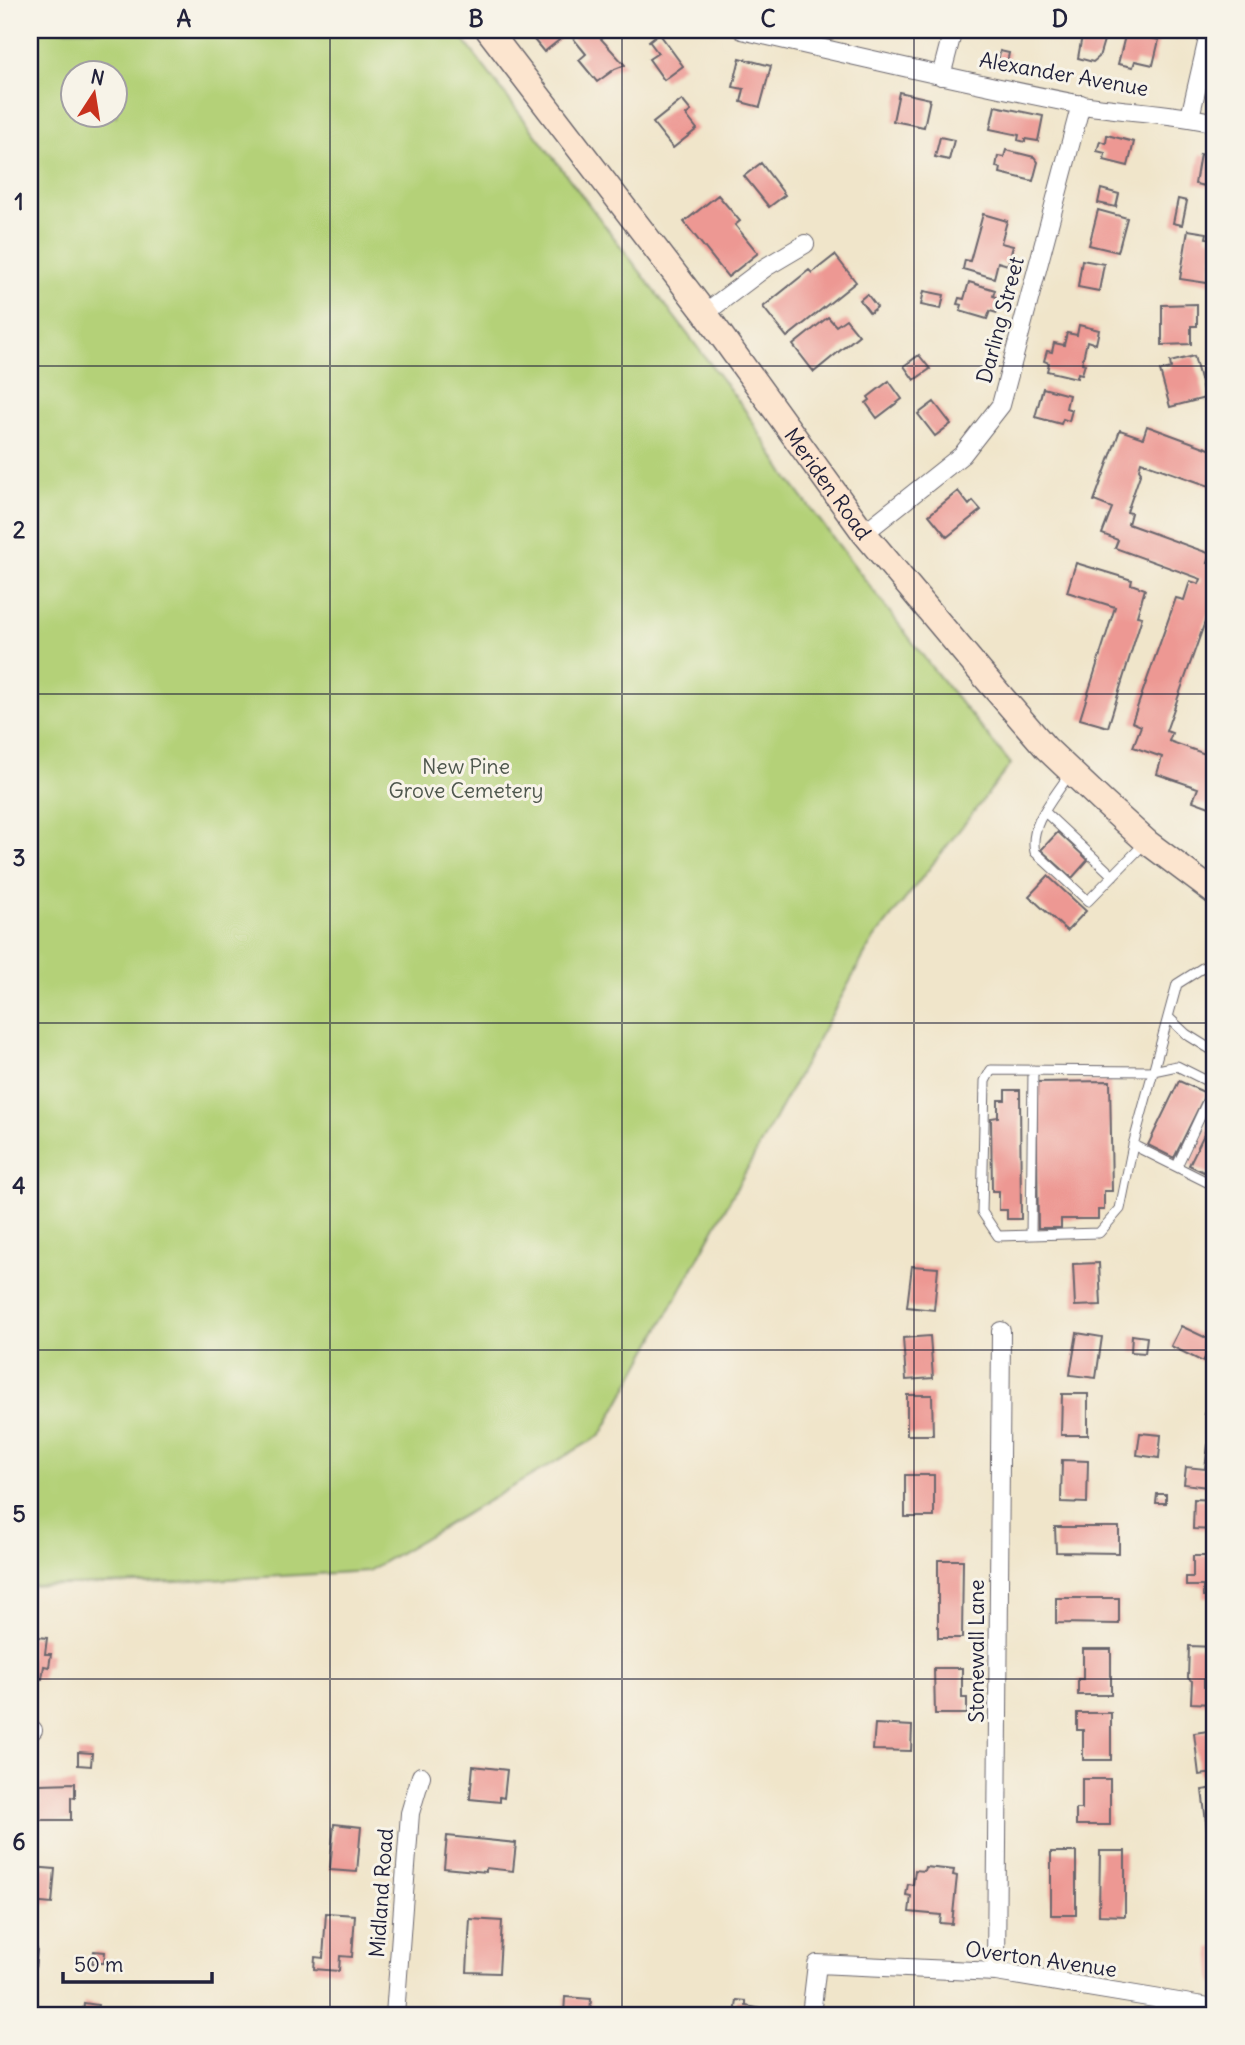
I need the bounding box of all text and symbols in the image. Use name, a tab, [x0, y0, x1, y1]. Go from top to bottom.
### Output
text: A	[177, 4, 192, 33]
text: B	[468, 4, 484, 33]
text: C	[760, 4, 776, 33]
text: D	[1052, 4, 1068, 33]
street label: Alexander Avenue	[977, 46, 1151, 102]
north arrow	[60, 60, 130, 130]
text: N	[89, 64, 106, 90]
text: 1	[14, 187, 24, 216]
street label: Darling Street	[970, 254, 1030, 386]
street label: Meriden Road	[779, 422, 878, 545]
text: 2	[13, 515, 26, 544]
park label: New Pine Grove Cemetery	[389, 753, 543, 804]
text: 3	[12, 843, 26, 872]
text: 4	[12, 1171, 26, 1200]
text: 5	[12, 1499, 26, 1528]
street label: Stonewall Lane	[963, 1579, 990, 1723]
text: 6	[12, 1827, 26, 1856]
street label: Midland Road	[363, 1827, 399, 1959]
street label: Overton Avenue	[963, 1935, 1119, 1983]
scale bar	[63, 1940, 212, 1984]
text: 50 m	[74, 1951, 123, 1978]

